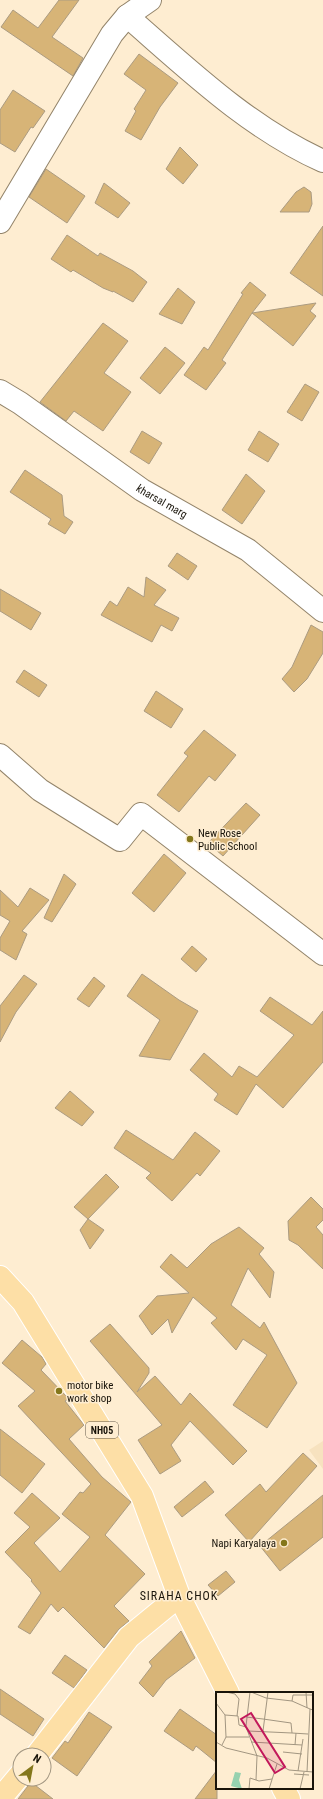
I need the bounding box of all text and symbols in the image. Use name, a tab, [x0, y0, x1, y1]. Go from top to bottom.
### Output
street label: kharsal marg	[133, 482, 189, 521]
place label: New Rose Public School	[198, 827, 257, 853]
marker: New Rose Public School	[185, 834, 195, 844]
place label: motor bike work shop	[67, 1379, 113, 1405]
marker: motor bike work shop	[54, 1386, 64, 1396]
road number: NH05	[86, 1422, 118, 1438]
place label: Napi Karyalaya	[211, 1537, 276, 1550]
marker: Napi Karyalaya	[279, 1538, 289, 1548]
district label: SIRAHA CHOK	[140, 1589, 218, 1603]
inset map	[216, 1692, 313, 1789]
north arrow	[12, 1747, 52, 1787]
text: N	[31, 1752, 44, 1766]

